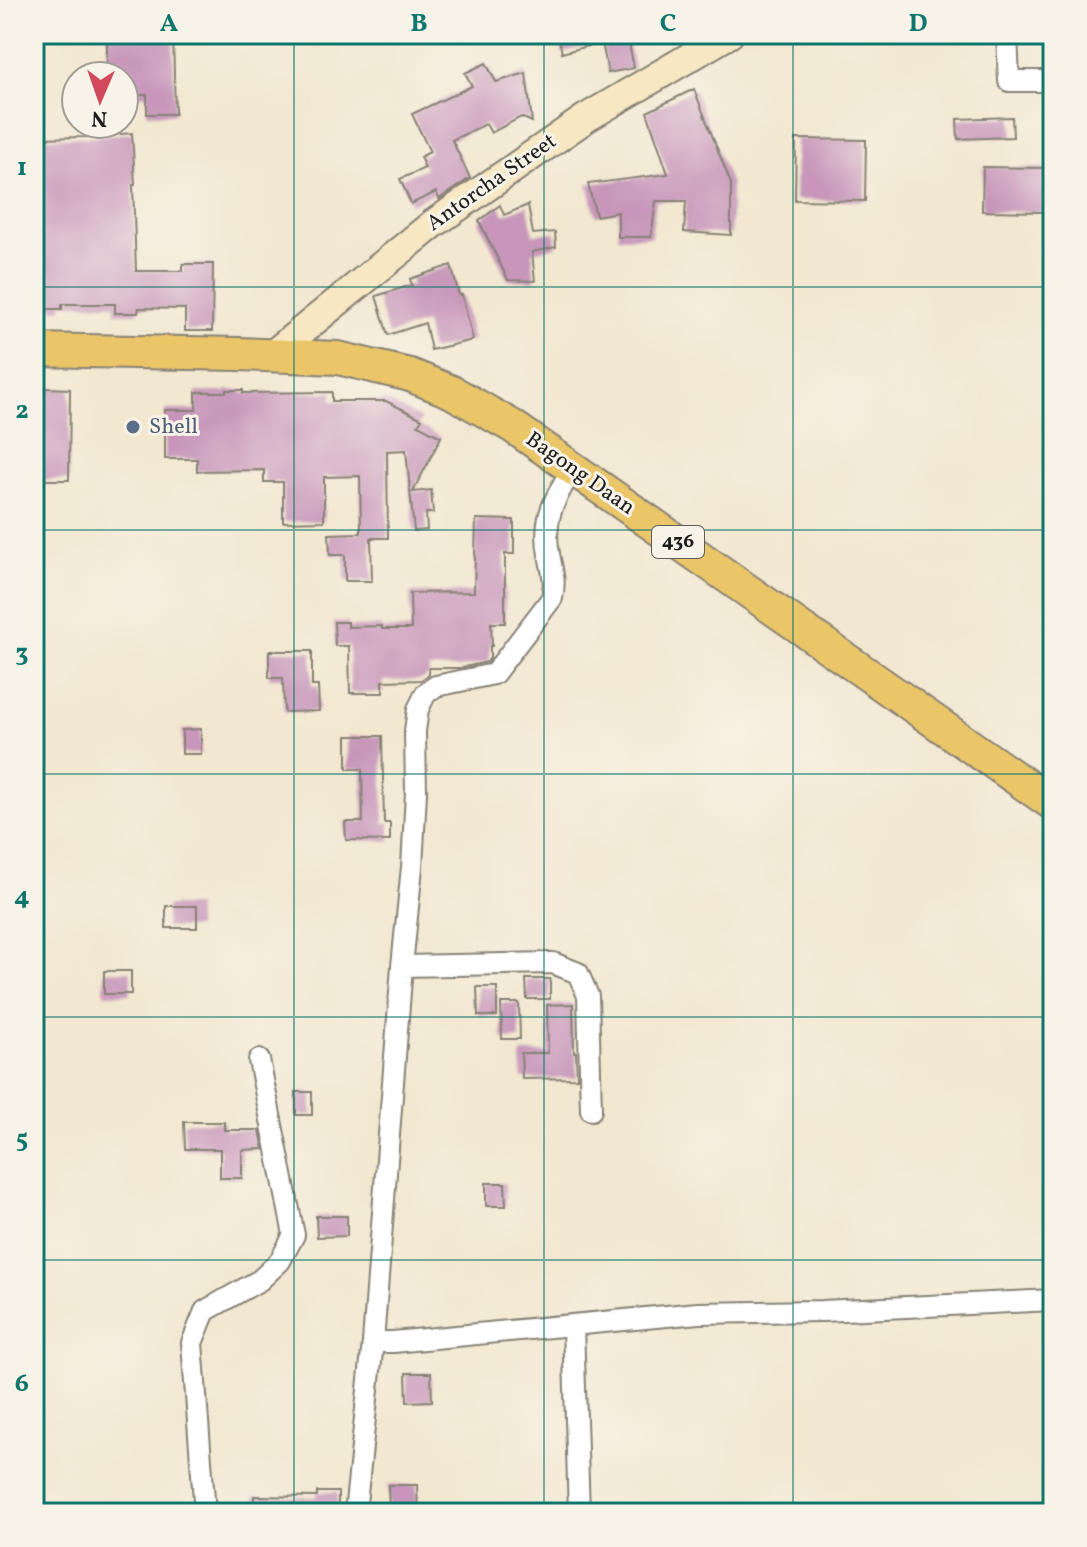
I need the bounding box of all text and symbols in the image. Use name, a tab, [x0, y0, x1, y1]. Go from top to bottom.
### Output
text: A	[160, 6, 179, 42]
text: B	[410, 6, 428, 42]
text: C	[660, 6, 676, 42]
text: D	[908, 6, 928, 42]
north arrow	[60, 60, 140, 140]
text: N	[91, 102, 108, 133]
street label: Antorcha Street	[421, 126, 564, 239]
text: 1	[17, 150, 27, 186]
text: 2	[15, 393, 29, 429]
place label: Shell	[149, 412, 198, 443]
marker: Shell	[124, 418, 142, 436]
street label: Bagong Daan	[519, 425, 641, 523]
road number: 436	[652, 526, 704, 558]
text: 3	[15, 636, 29, 672]
text: 4	[14, 879, 30, 915]
text: 5	[16, 1122, 28, 1158]
text: 6	[15, 1366, 29, 1402]

